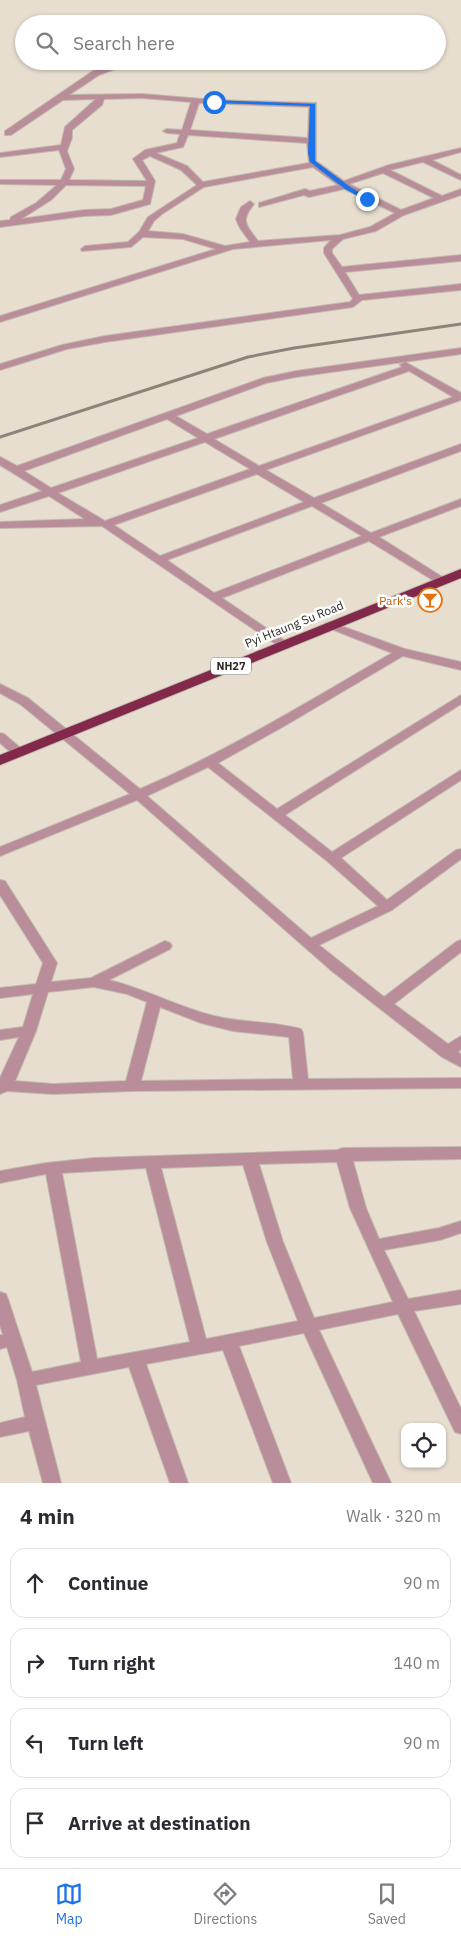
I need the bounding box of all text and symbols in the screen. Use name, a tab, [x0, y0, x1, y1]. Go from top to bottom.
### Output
search box	[15, 15, 446, 70]
icon: search	[33, 29, 61, 57]
text: Search here	[73, 31, 175, 55]
route start	[203, 91, 226, 114]
route end	[356, 188, 379, 211]
bar icon: Park's	[417, 587, 443, 613]
place label: Park's	[379, 593, 412, 608]
street label: Pyi Htaung Su Road	[242, 597, 346, 651]
road number: NH27	[211, 658, 251, 674]
map controls	[401, 1423, 446, 1468]
button: locate	[401, 1423, 446, 1468]
text: 4 min	[20, 1502, 75, 1530]
text: Walk · 320 m	[346, 1506, 441, 1526]
icon: ahead	[21, 1569, 49, 1597]
text: Continue	[68, 1571, 148, 1595]
text: 90 m	[403, 1573, 440, 1593]
icon: right	[21, 1649, 49, 1677]
text: Turn right	[68, 1651, 155, 1675]
text: 140 m	[393, 1653, 440, 1673]
icon: left	[21, 1729, 49, 1757]
text: Turn left	[68, 1731, 144, 1755]
text: 90 m	[403, 1733, 440, 1753]
icon: arrive	[21, 1809, 49, 1837]
text: Arrive at destination	[68, 1811, 251, 1835]
tab: Map	[55, 1880, 83, 1928]
tab: Directions	[194, 1880, 257, 1928]
tab: Saved	[368, 1880, 406, 1928]

